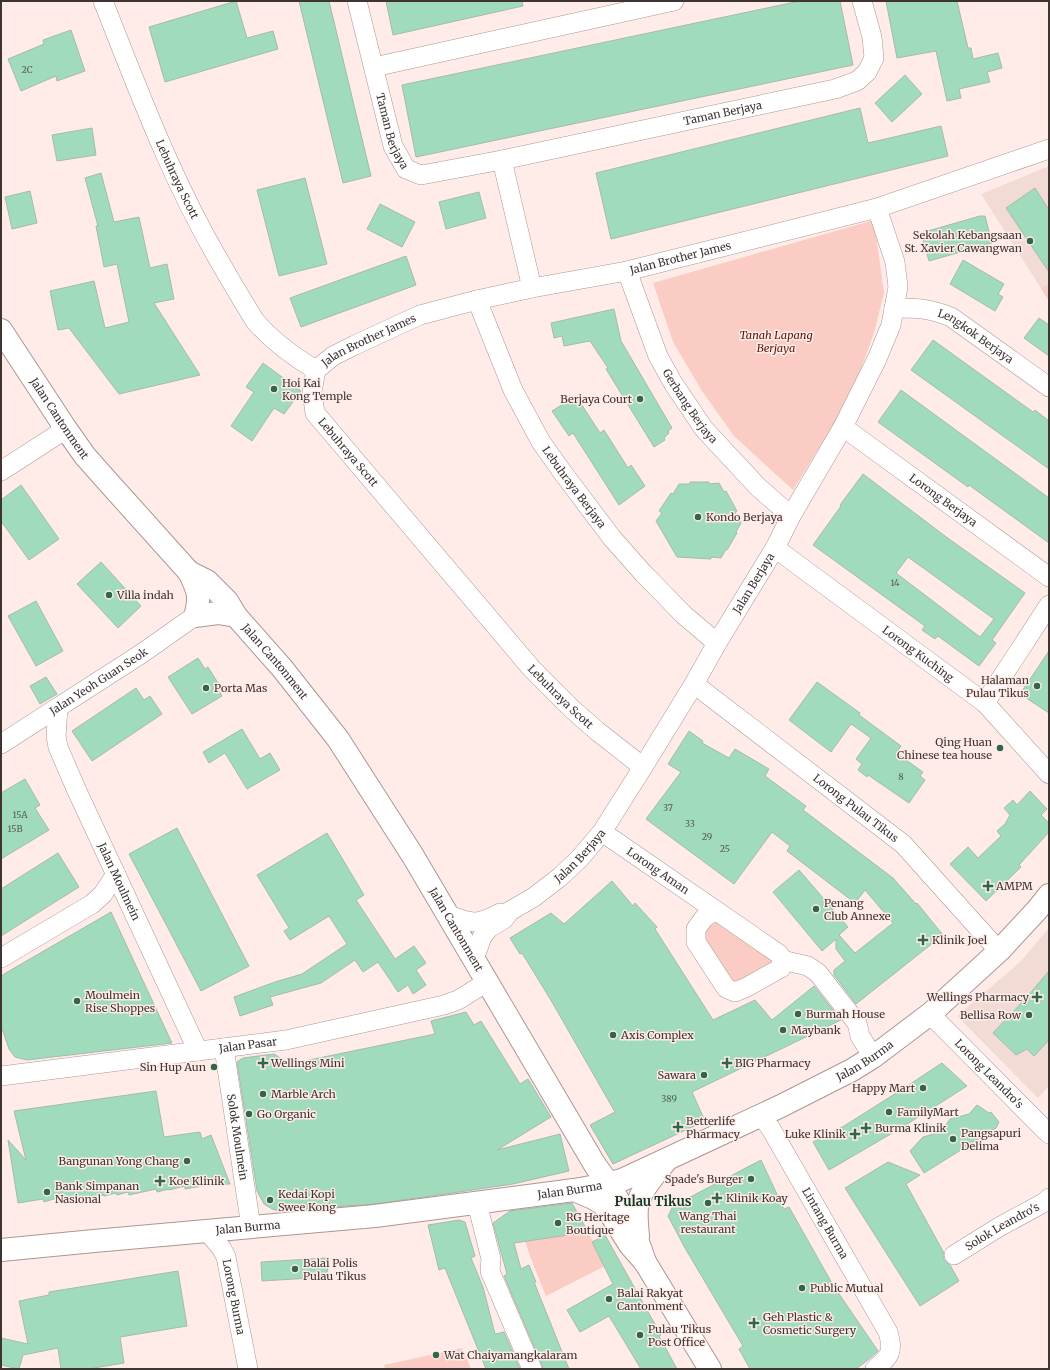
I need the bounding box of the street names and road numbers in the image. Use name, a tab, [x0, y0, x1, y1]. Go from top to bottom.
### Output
street label: Taman Berjaya	[373, 92, 412, 172]
street label: Taman Berjaya	[682, 98, 763, 128]
street label: Lebuhraya Scott	[153, 137, 202, 222]
street label: Jalan Brother James	[627, 238, 733, 277]
street label: Lengkok Berjaya	[936, 306, 1016, 366]
street label: Jalan Brother James	[318, 311, 418, 370]
street label: Gerbang Berjaya	[660, 366, 721, 446]
street label: Jalan Cantonment	[27, 374, 92, 462]
street label: Lebuhraya Scott	[315, 415, 382, 490]
street label: Lebuhraya Berjaya	[539, 444, 609, 531]
street label: Lorong Berjaya	[907, 471, 980, 529]
street label: Jalan Berjaya	[729, 550, 777, 617]
street label: Jalan Cantonment	[238, 620, 312, 703]
street label: Lorong Kuching	[880, 623, 957, 685]
street label: Jalan Yeoh Guan Seok	[46, 645, 150, 718]
street label: Lebuhraya Scott	[525, 662, 597, 732]
street label: Lorong Pulau Tikus	[810, 771, 902, 845]
street label: Jalan Berjaya	[551, 826, 609, 886]
street label: Jalan Moulmein	[95, 840, 143, 923]
street label: Lorong Aman	[624, 844, 692, 897]
street label: Jalan Cantonment	[426, 884, 487, 975]
street label: Jalan Pasar	[217, 1034, 278, 1056]
street label: Lorong Leandro's	[952, 1036, 1027, 1111]
street label: Jalan Burma	[833, 1037, 896, 1084]
street label: Solok Moulmein	[224, 1093, 251, 1182]
street label: Jalan Burma	[536, 1178, 603, 1202]
street label: Lintang Burma	[799, 1185, 851, 1262]
street label: Solok Leandro's	[962, 1199, 1042, 1253]
street label: Jalan Burma	[214, 1217, 281, 1237]
street label: Lorong Burma	[220, 1258, 248, 1336]

